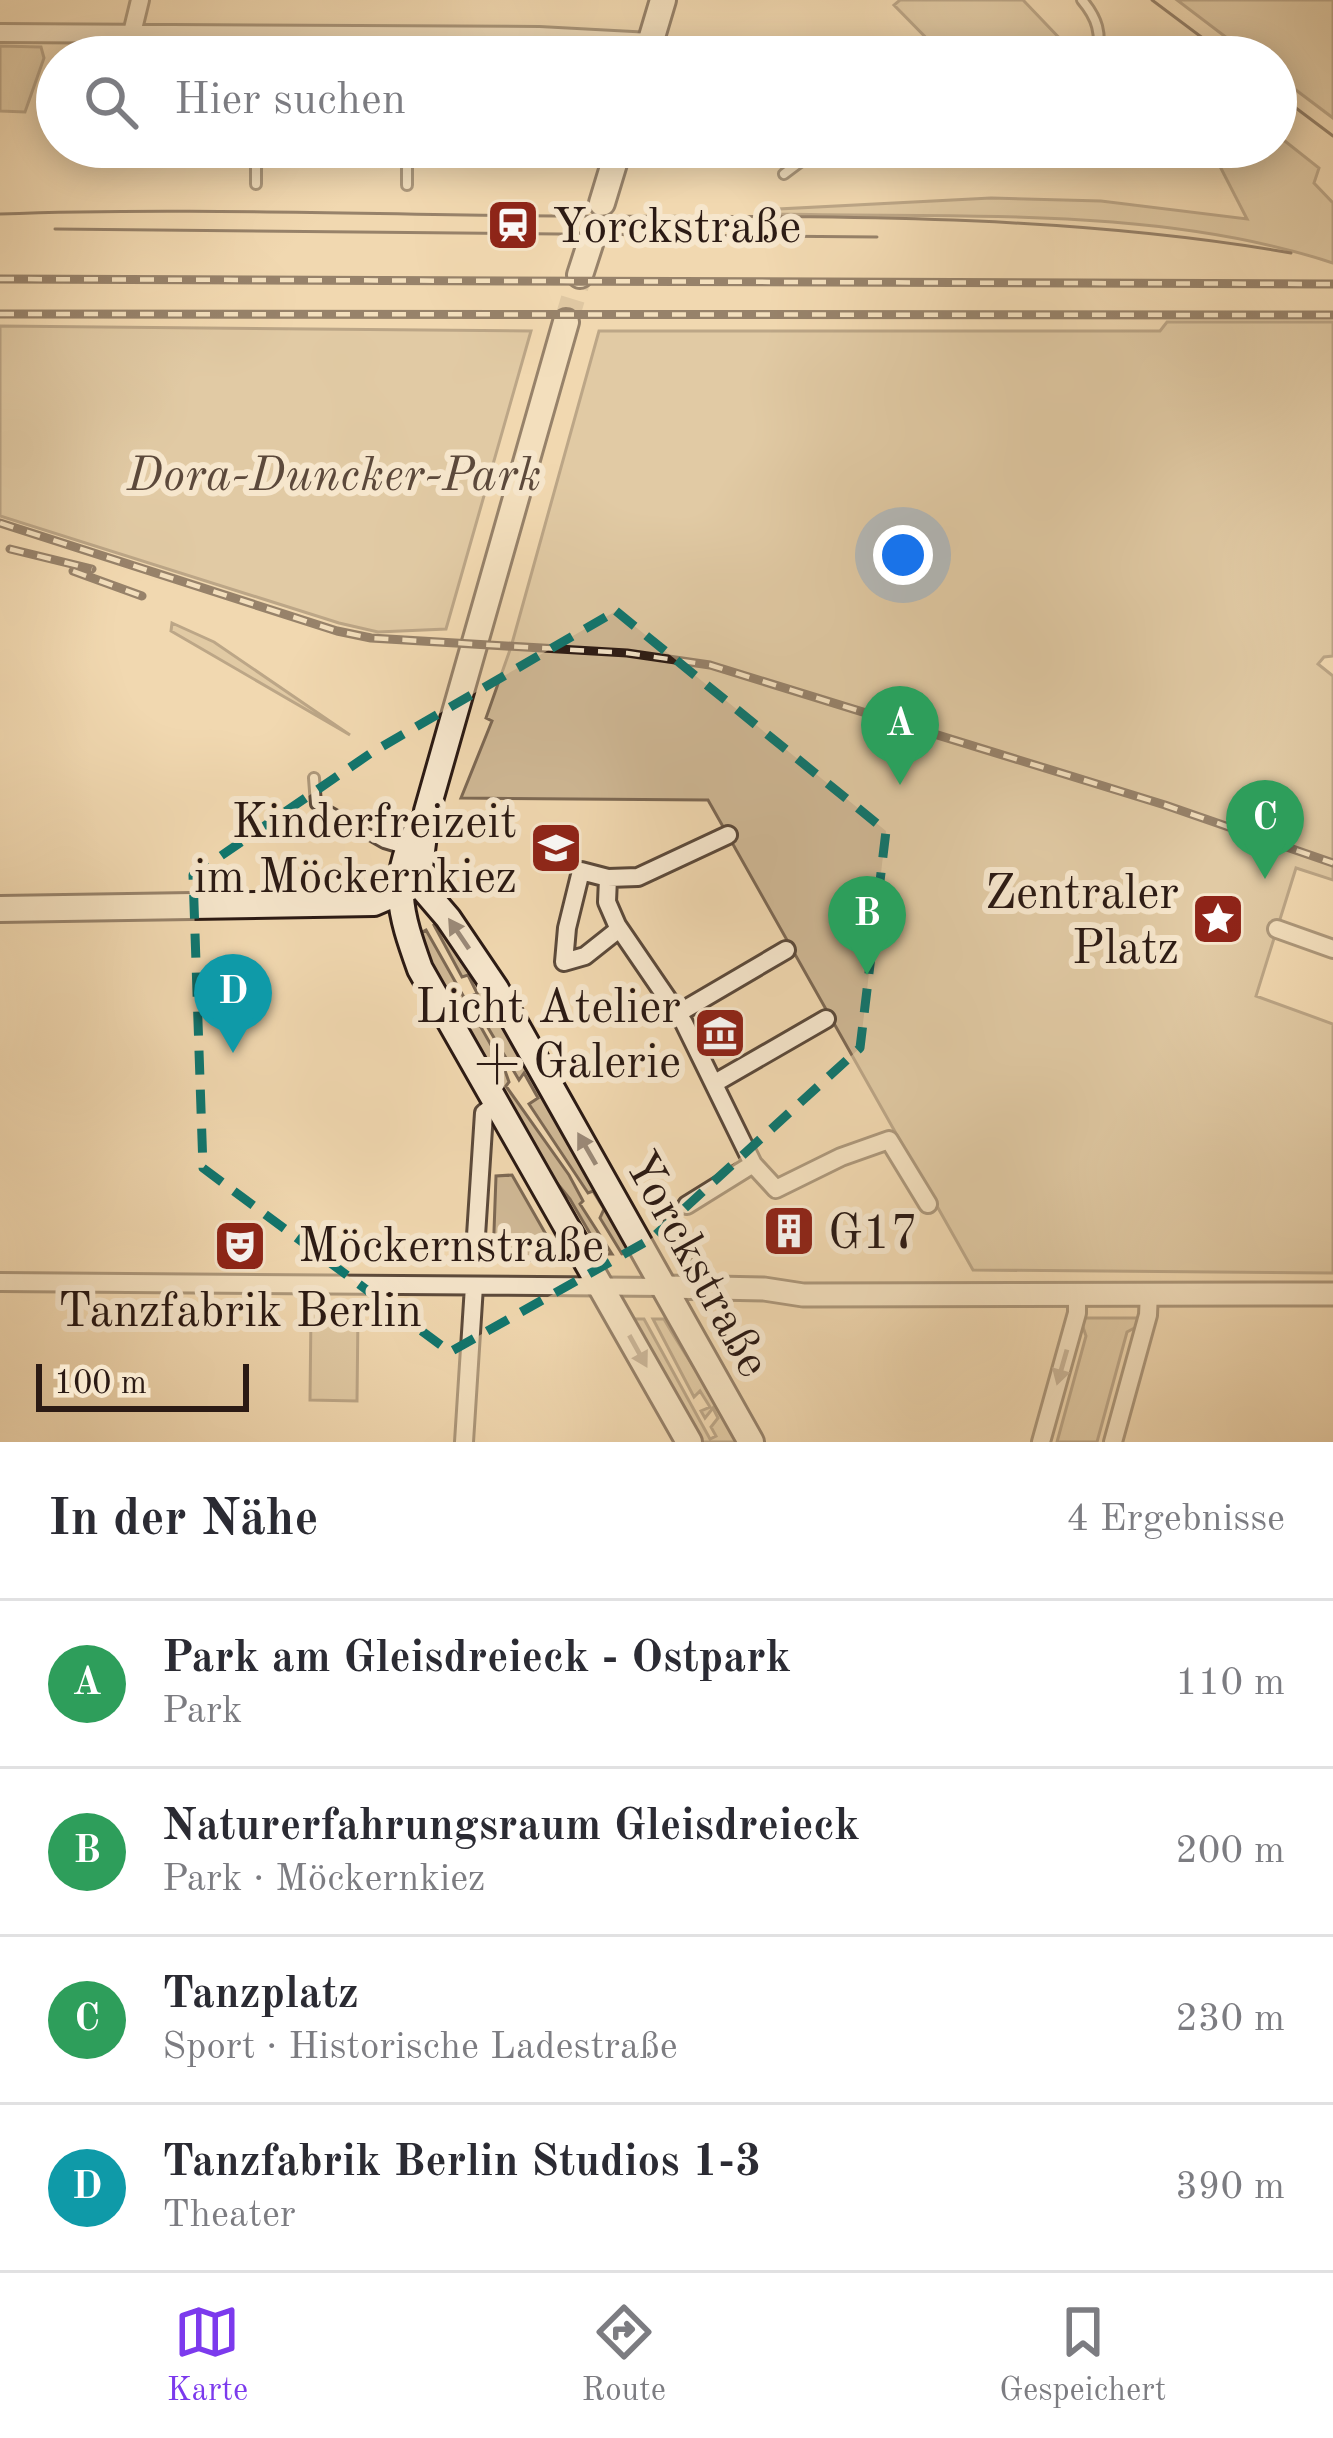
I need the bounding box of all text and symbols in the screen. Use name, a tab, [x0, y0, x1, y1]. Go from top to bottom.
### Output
search box	[36, 36, 1297, 168]
icon: search	[78, 69, 144, 135]
text: Hier suchen	[174, 79, 406, 124]
station icon: Yorckstraße	[485, 197, 541, 253]
place label: Yorckstraße	[552, 205, 801, 253]
park label: Dora-Duncker-Park	[126, 453, 541, 501]
your location	[873, 525, 933, 585]
pin: A	[861, 686, 939, 785]
pin: C	[1226, 780, 1304, 879]
place label: Kinderfreizeit im Möckernkiez	[194, 800, 517, 903]
school or university icon: Kinderfreizeit im Möckernkiez	[528, 820, 584, 876]
place label: Zentraler Platz	[985, 871, 1179, 974]
pin: B	[828, 876, 906, 975]
place icon: Zentraler Platz	[1190, 891, 1246, 947]
one-way arrow	[448, 918, 471, 951]
pin: D	[194, 954, 272, 1053]
place label: Licht Atelier + Galerie	[415, 985, 681, 1088]
museum icon: Licht Atelier + Galerie	[692, 1005, 748, 1061]
one-way arrow	[577, 1131, 598, 1166]
street label: Yorckstraße	[614, 1144, 777, 1386]
building icon: G17	[761, 1203, 817, 1259]
place label: G17	[828, 1211, 918, 1259]
theatre icon: Tanzfabrik Berlin	[212, 1218, 268, 1274]
street label: Möckernstraße	[298, 1224, 604, 1272]
place label: Tanzfabrik Berlin	[58, 1289, 422, 1337]
one-way arrow	[627, 1334, 648, 1368]
one-way arrow	[1052, 1350, 1070, 1386]
scale bar	[36, 1358, 249, 1411]
text: 100 m	[54, 1368, 147, 1401]
text: In der Nähe	[48, 1495, 319, 1546]
text: 4 Ergebnisse	[1066, 1500, 1285, 1539]
text: Park am Gleisdreieck - Ostpark	[162, 1637, 791, 1682]
text: A	[72, 1664, 102, 1703]
text: 110 m	[1175, 1664, 1285, 1703]
text: Park	[162, 1692, 242, 1731]
text: Naturerfahrungsraum Gleisdreieck	[162, 1805, 860, 1850]
text: B	[73, 1832, 101, 1871]
text: 200 m	[1175, 1832, 1285, 1871]
text: Park · Möckernkiez	[162, 1860, 485, 1899]
text: Tanzplatz	[162, 1973, 359, 2018]
text: C	[74, 2000, 100, 2039]
text: 230 m	[1175, 2000, 1285, 2039]
text: Sport · Historische Ladestraße	[162, 2028, 678, 2067]
text: Tanzfabrik Berlin Studios 1-3	[162, 2141, 761, 2186]
text: D	[72, 2168, 102, 2207]
text: 390 m	[1175, 2168, 1285, 2207]
text: Theater	[162, 2196, 296, 2235]
tab: Karte	[167, 2299, 248, 2412]
tab: Route	[582, 2299, 666, 2412]
tab: Gespeichert	[999, 2299, 1166, 2412]

